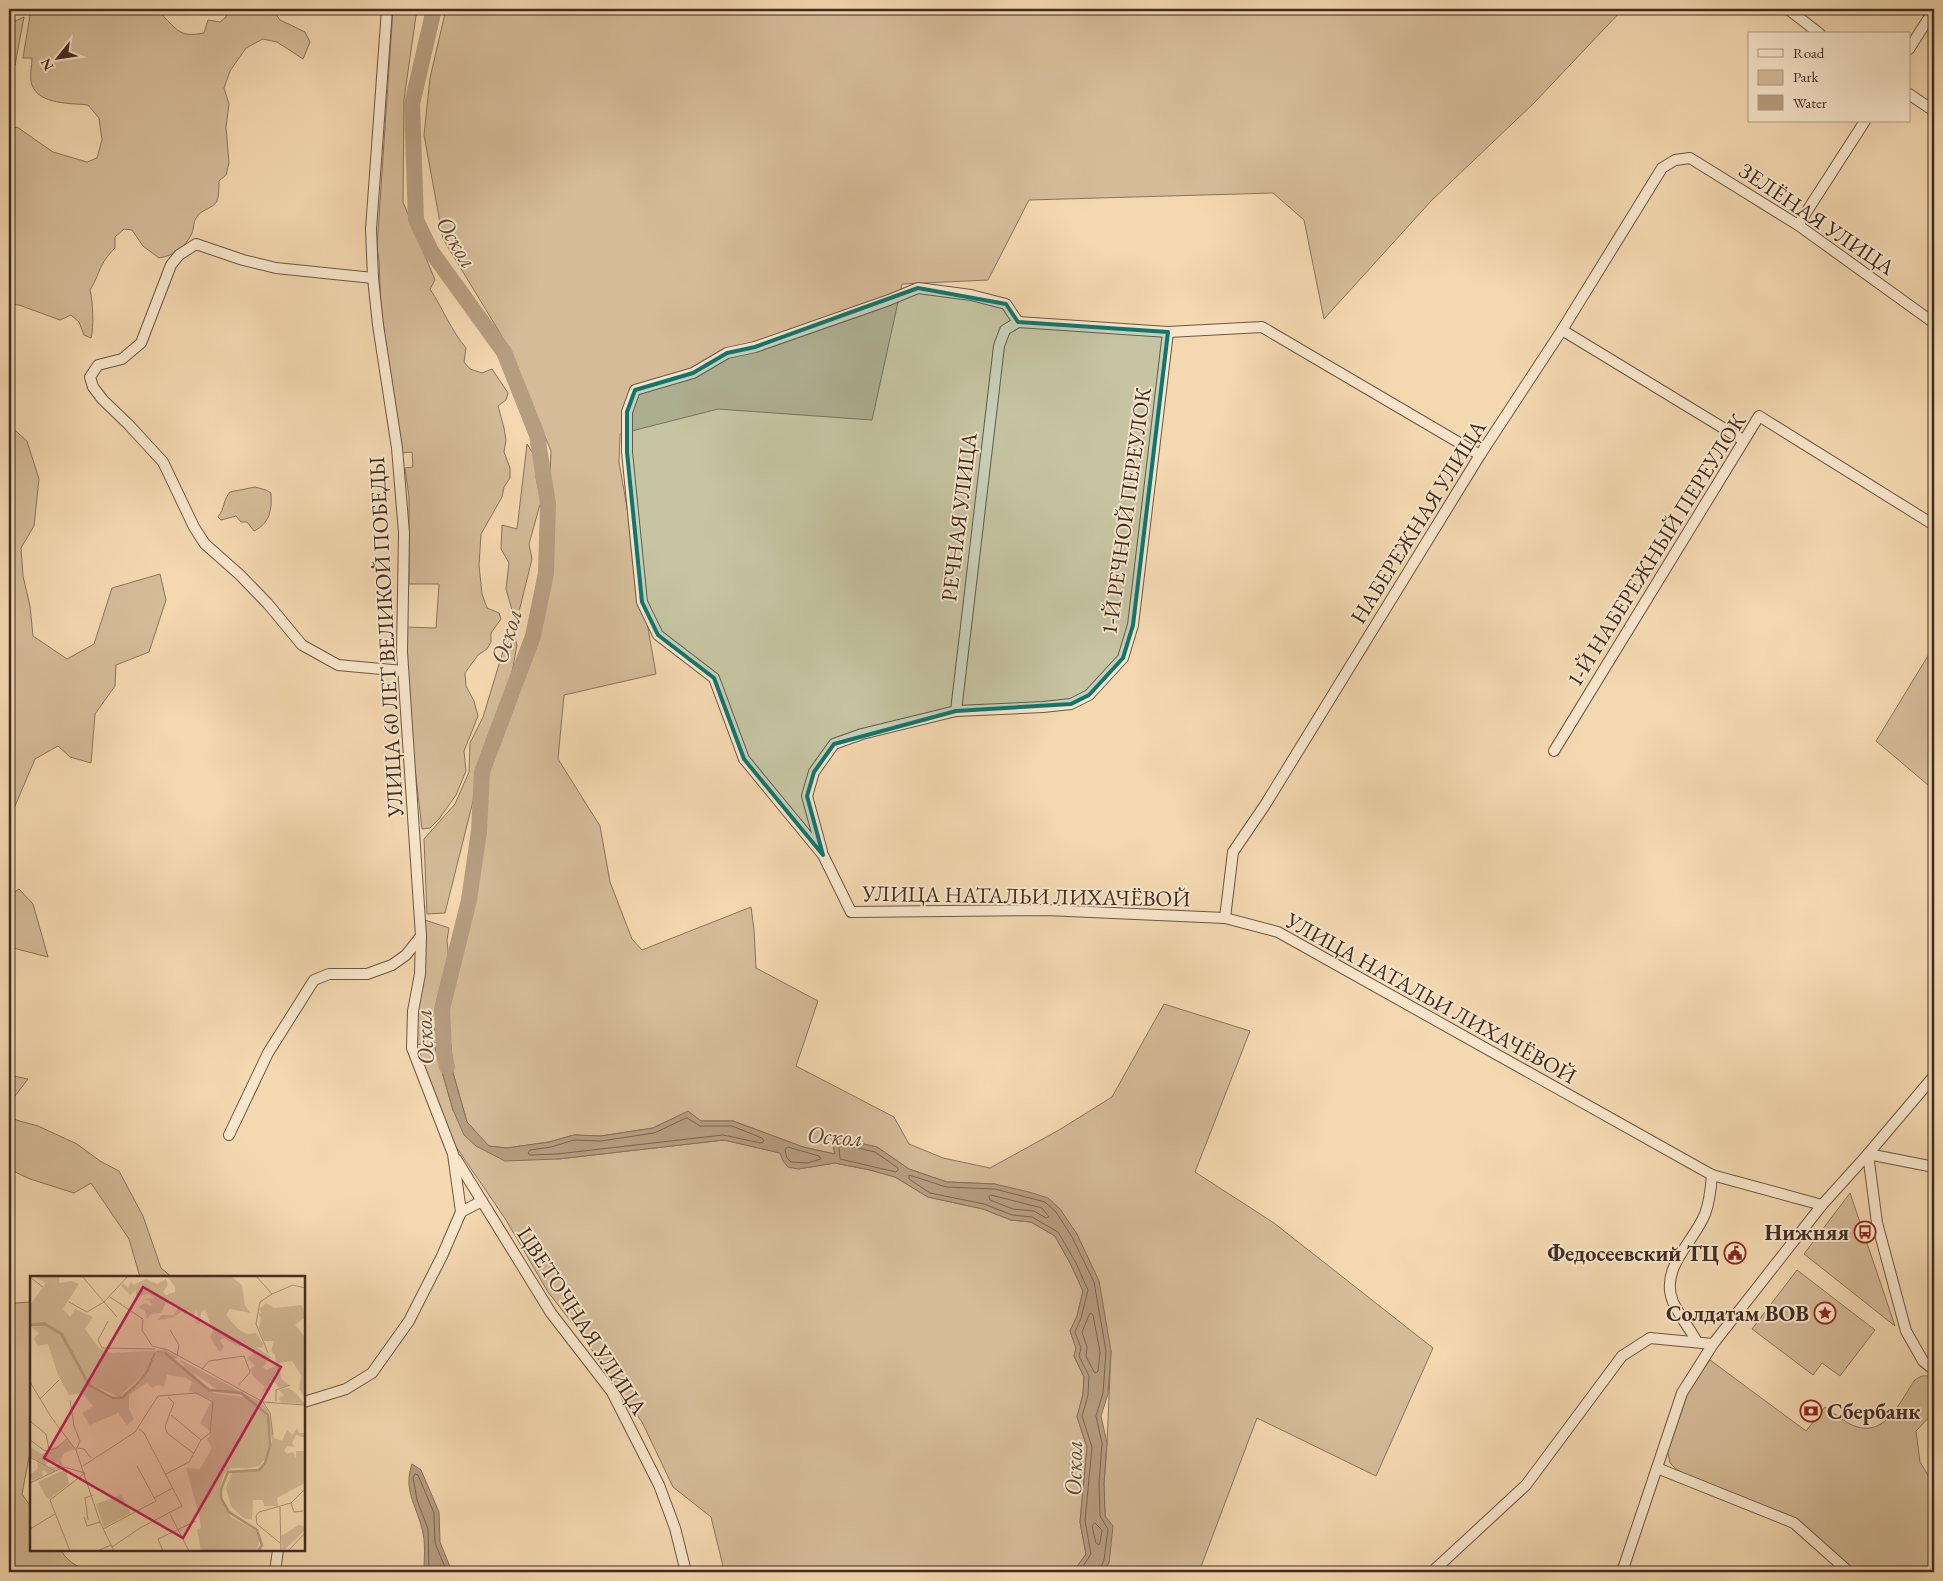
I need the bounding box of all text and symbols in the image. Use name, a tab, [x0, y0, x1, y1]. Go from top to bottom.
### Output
north arrow	[32, 32, 82, 82]
legend	[1748, 32, 1910, 122]
text: Road	[1793, 43, 1825, 62]
text: N	[36, 55, 57, 74]
text: Park	[1793, 67, 1820, 86]
text: Water	[1793, 93, 1827, 112]
street label: ЗЕЛЁНАЯ УЛИЦА	[1733, 156, 1901, 282]
water label: Оскол	[429, 210, 485, 274]
street label: 1-Й РЕЧНОЙ ПЕРЕУЛОК	[1094, 385, 1158, 637]
street label: 1-Й НАБЕРЕЖНЫЙ ПЕРЕУЛОК	[1560, 408, 1753, 692]
street label: НАБЕРЕЖНАЯ УЛИЦА	[1343, 414, 1493, 629]
street label: РЕЧНАЯ УЛИЦА	[934, 430, 984, 603]
street label: УЛИЦА 60 ЛЕТ ВЕЛИКОЙ ПОБЕДЫ	[362, 456, 410, 819]
water label: Оскол	[483, 605, 529, 667]
street label: УЛИЦА НАТАЛЬИ ЛИХАЧЁВОЙ	[861, 879, 1191, 913]
street label: УЛИЦА НАТАЛЬИ ЛИХАЧЁВОЙ	[1280, 905, 1582, 1090]
water label: Оскол	[407, 1008, 441, 1066]
water label: Оскол	[806, 1119, 864, 1153]
place label: Нижняя	[1765, 1218, 1849, 1247]
bus stop icon: Нижняя	[1853, 1220, 1877, 1244]
street label: ЦВЕТОЧНАЯ УЛИЦА	[510, 1221, 654, 1421]
place label: Федосеевский ТЦ	[1548, 1239, 1719, 1268]
public building icon: Федосеевский ТЦ	[1723, 1241, 1747, 1265]
inset map	[30, 1276, 305, 1551]
place label: Солдатам ВОВ	[1666, 1299, 1809, 1328]
place icon: Солдатам ВОВ	[1813, 1301, 1837, 1325]
place label: Сбербанк	[1827, 1397, 1921, 1426]
bank icon: Сбербанк	[1799, 1399, 1823, 1423]
water label: Оскол	[1057, 1440, 1089, 1496]

